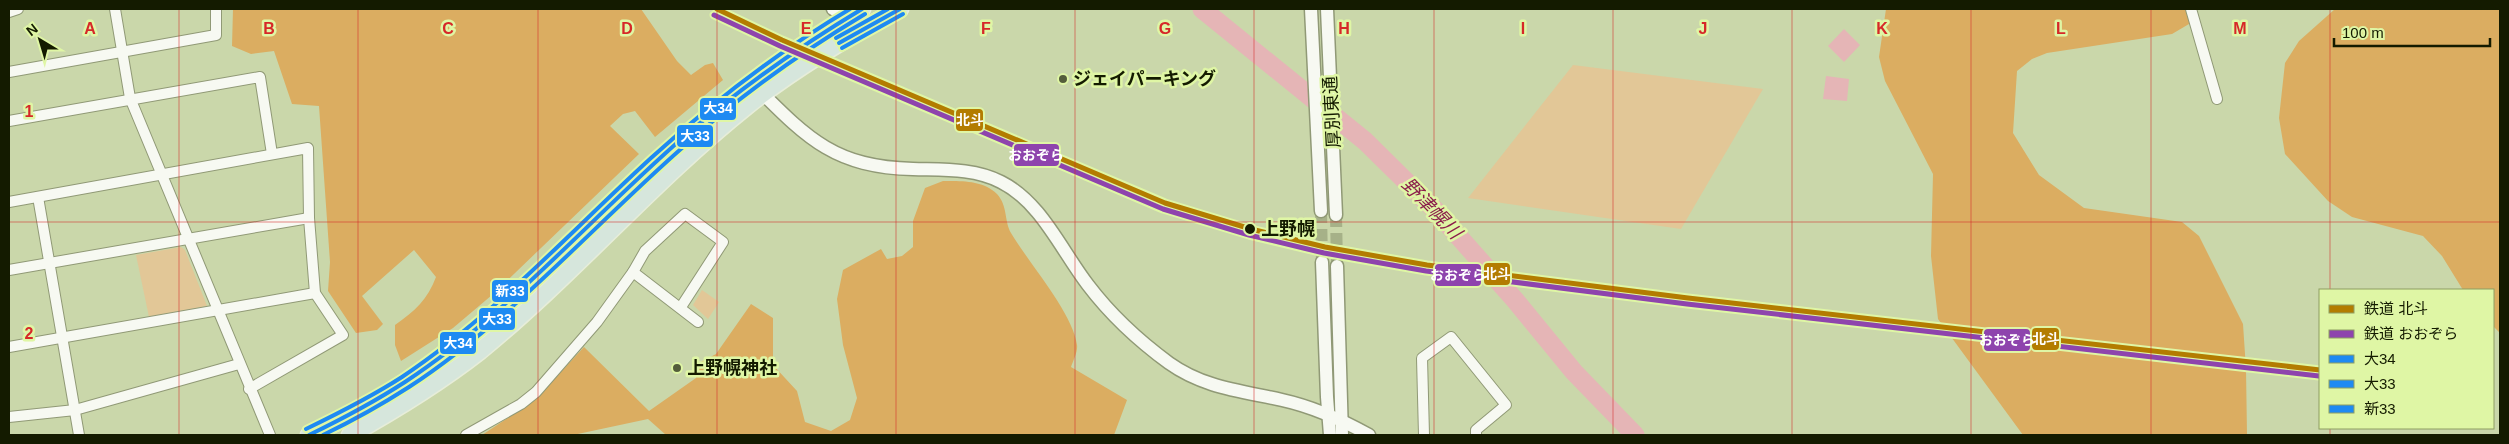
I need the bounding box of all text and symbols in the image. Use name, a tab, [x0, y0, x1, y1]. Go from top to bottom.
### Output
north arrow	[15, 15, 65, 65]
scale bar	[2334, 15, 2490, 47]
text: N	[23, 20, 41, 39]
text: A	[84, 20, 96, 37]
text: B	[263, 20, 275, 37]
text: C	[442, 20, 454, 37]
text: D	[621, 20, 633, 37]
text: E	[801, 20, 812, 37]
text: F	[981, 20, 991, 37]
text: G	[1159, 20, 1171, 37]
text: H	[1338, 20, 1350, 37]
text: I	[1521, 20, 1525, 37]
text: J	[1699, 20, 1707, 37]
text: K	[1876, 20, 1888, 37]
text: L	[2056, 20, 2066, 37]
text: M	[2233, 20, 2247, 37]
text: 100 m	[2342, 24, 2384, 41]
place label: ジェイパーキング	[1073, 69, 1216, 89]
marker: ジェイパーキング	[1057, 73, 1069, 85]
street label: 厚別東通	[1320, 76, 1344, 148]
line badge: 大34	[699, 97, 737, 121]
text: 大34	[703, 100, 733, 116]
text: 1	[25, 103, 34, 120]
line badge: 北斗	[955, 108, 984, 132]
text: 北斗	[956, 112, 984, 128]
line badge: 大33	[676, 124, 714, 148]
text: 大33	[680, 128, 710, 144]
line badge: おおぞら	[1013, 143, 1060, 167]
text: おおぞら	[1008, 147, 1064, 163]
water label: 野津幌川	[1398, 174, 1467, 244]
place label: 上野幌	[1261, 219, 1315, 239]
marker: 上野幌	[1243, 222, 1257, 236]
line badge: 北斗	[1483, 262, 1511, 286]
line badge: おおぞら	[1434, 263, 1482, 287]
text: 北斗	[1483, 266, 1511, 282]
text: おおぞら	[1430, 267, 1486, 283]
line badge: 新33	[491, 279, 529, 303]
text: 新33	[495, 283, 525, 299]
legend	[2319, 289, 2494, 429]
text: 鉄道 北斗	[2364, 300, 2428, 317]
line badge: 大33	[478, 307, 516, 331]
text: 大33	[482, 311, 512, 327]
text: 2	[25, 325, 34, 342]
text: 鉄道 おおぞら	[2364, 325, 2458, 342]
line badge: 北斗	[2031, 327, 2060, 351]
line badge: おおぞら	[1983, 328, 2031, 352]
line badge: 大34	[439, 331, 477, 355]
text: 北斗	[2032, 331, 2060, 347]
text: おおぞら	[1979, 332, 2035, 348]
text: 大34	[443, 335, 473, 351]
text: 大34	[2364, 350, 2396, 367]
place label: 上野幌神社	[687, 358, 777, 378]
marker: 上野幌神社	[671, 362, 683, 374]
text: 大33	[2364, 375, 2396, 392]
text: 新33	[2364, 400, 2396, 417]

